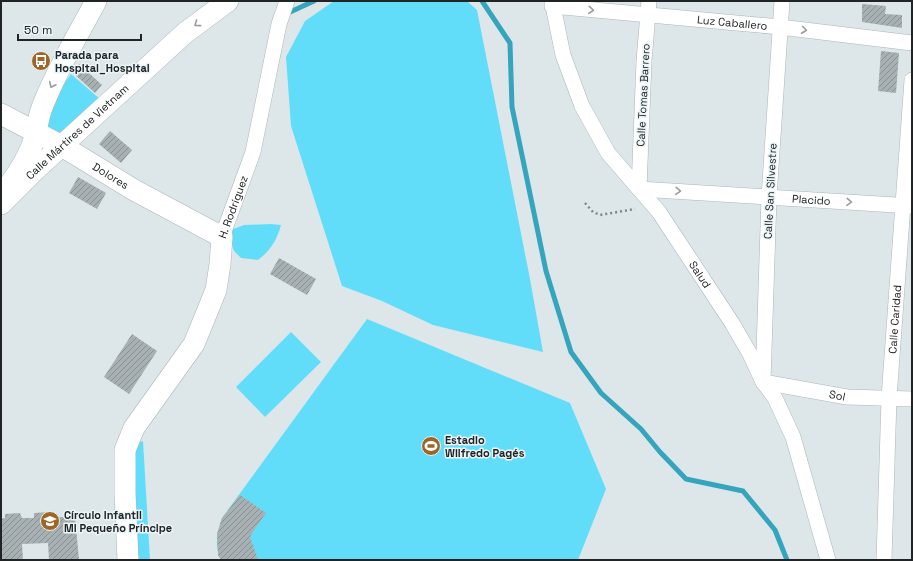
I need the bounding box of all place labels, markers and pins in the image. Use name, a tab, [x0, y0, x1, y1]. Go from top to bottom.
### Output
place label: Parada para Hospital_Hospital	[55, 48, 150, 75]
bus stop icon: Parada para Hospital_Hospital	[30, 50, 52, 72]
place label: Estadio Wilfredo Pagés	[445, 433, 525, 460]
sports icon: Estadio Wilfredo Pagés	[420, 435, 442, 457]
place label: Círculo Infantil Mi Pequeño Príncipe	[64, 508, 172, 535]
school or university icon: Círculo Infantil Mi Pequeño Príncipe	[39, 510, 61, 532]

